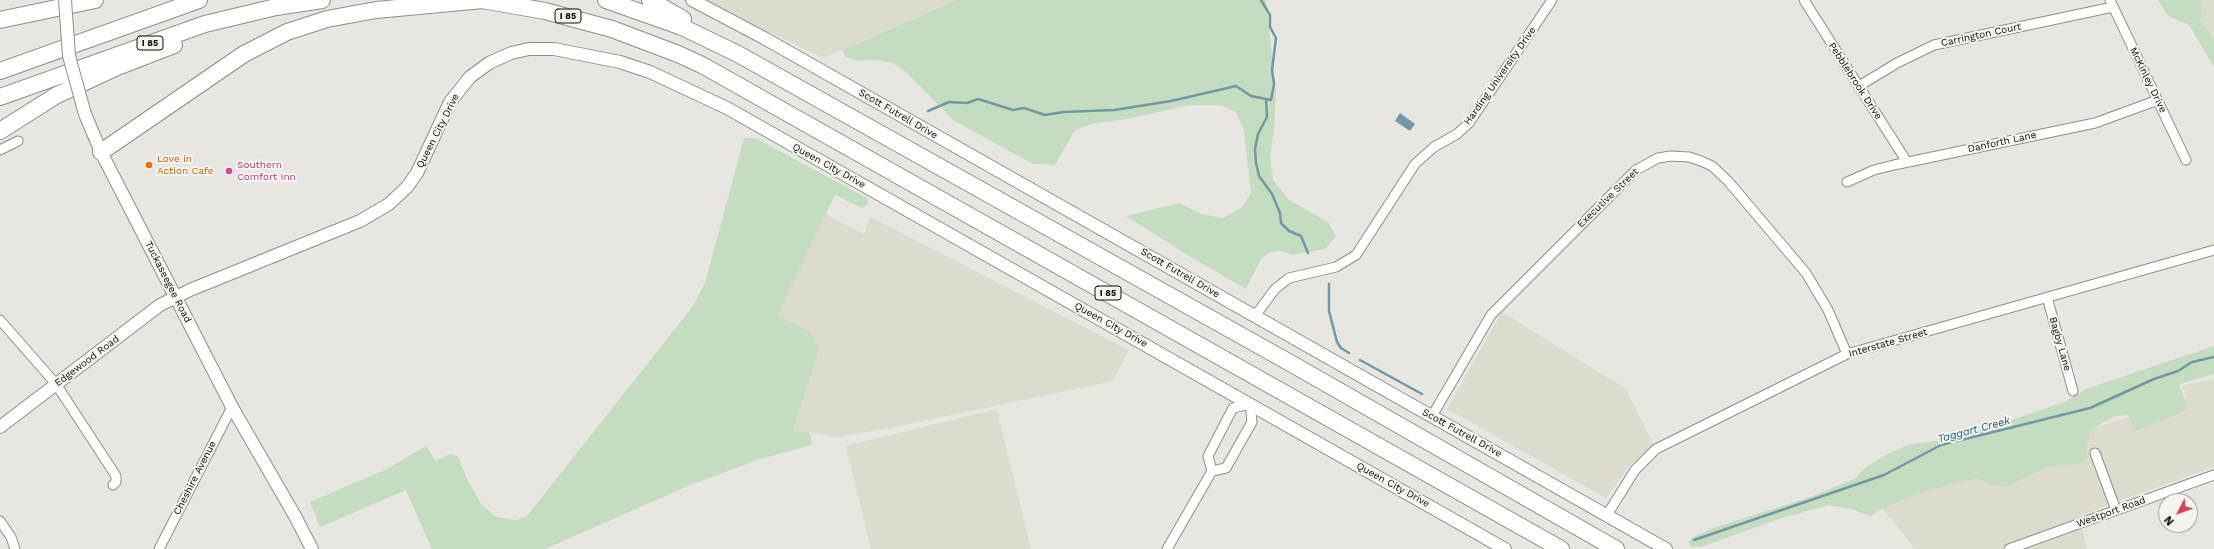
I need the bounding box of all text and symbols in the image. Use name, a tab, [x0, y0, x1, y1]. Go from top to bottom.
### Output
road number: I 85	[555, 9, 581, 23]
street label: Carrington Court	[1940, 21, 2022, 49]
street label: Harding University Drive	[1462, 25, 1538, 127]
road number: I 85	[137, 36, 163, 50]
street label: Pebblebrook Drive	[1826, 40, 1884, 122]
street label: McKinley Drive	[2127, 45, 2169, 115]
street label: Scott Futrell Drive	[856, 87, 940, 141]
street label: Queen City Drive	[414, 92, 462, 170]
street label: Danforth Lane	[1967, 129, 2037, 155]
street label: Queen City Drive	[790, 141, 868, 191]
place label: Love in Action Cafe	[157, 153, 214, 176]
place label: Southern Comfort Inn	[237, 159, 296, 182]
marker: Love in Action Cafe	[144, 160, 154, 170]
marker: Southern Comfort Inn	[224, 166, 234, 176]
street label: Executive Street	[1575, 166, 1641, 230]
street label: Tuckaseegee Road	[142, 239, 194, 325]
street label: Scott Futrell Drive	[1138, 246, 1222, 300]
road number: I 85	[1095, 286, 1121, 300]
street label: Queen City Drive	[1072, 300, 1150, 350]
street label: Bagby Lane	[2047, 316, 2073, 372]
street label: Interstate Street	[1847, 326, 1929, 360]
street label: Edgewood Road	[52, 333, 122, 389]
street label: Scott Futrell Drive	[1420, 406, 1504, 460]
water label: Taggart Creek	[1936, 414, 2012, 446]
street label: Cheshire Avenue	[171, 439, 219, 517]
street label: Queen City Drive	[1354, 460, 1432, 510]
north arrow	[2158, 493, 2198, 533]
street label: Westport Road	[2075, 494, 2147, 530]
text: N	[2162, 513, 2177, 528]

